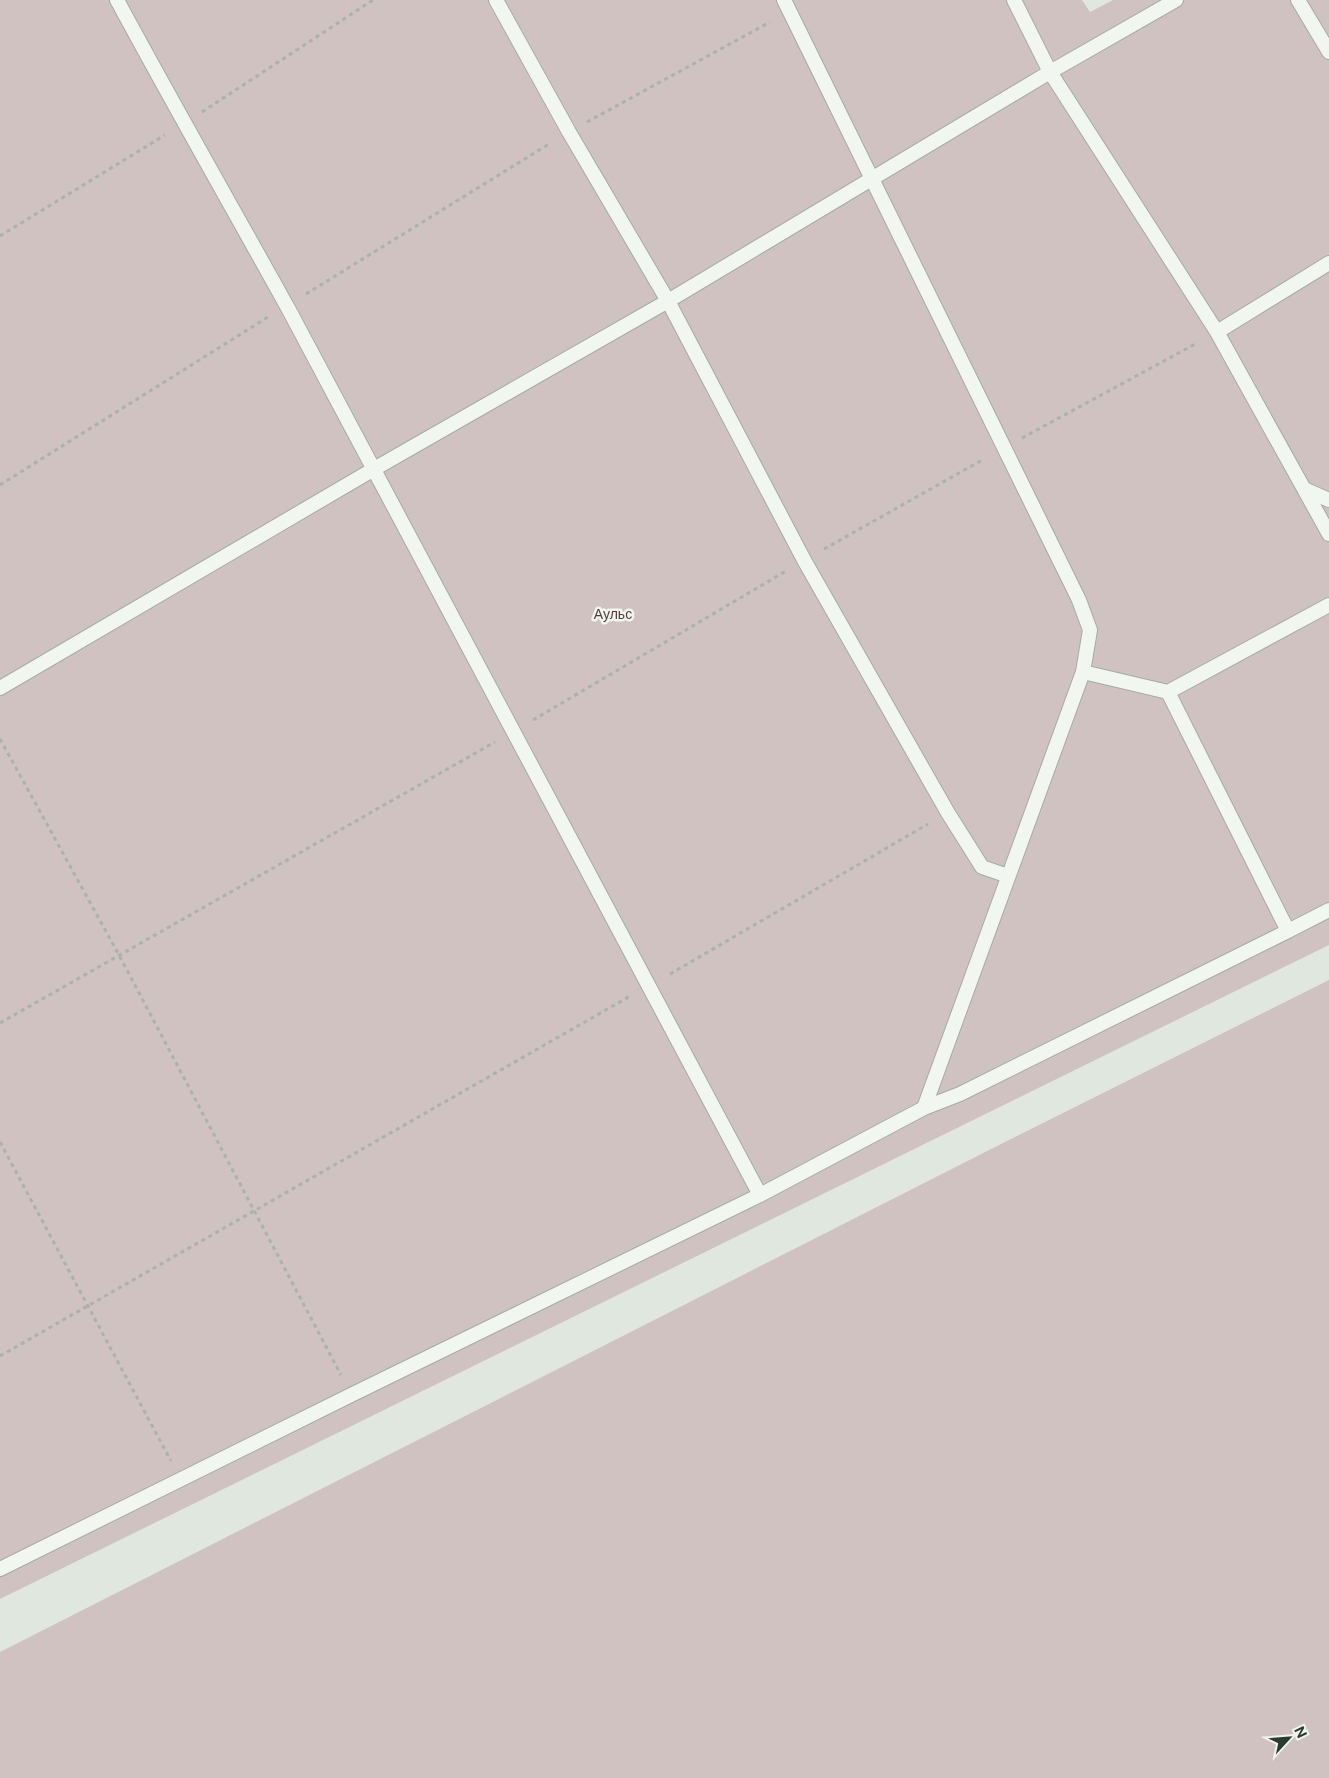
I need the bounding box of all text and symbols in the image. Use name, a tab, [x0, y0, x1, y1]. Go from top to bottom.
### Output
park label: Аульс	[594, 606, 632, 622]
north arrow	[1264, 1713, 1314, 1763]
text: N	[1291, 1724, 1310, 1741]

